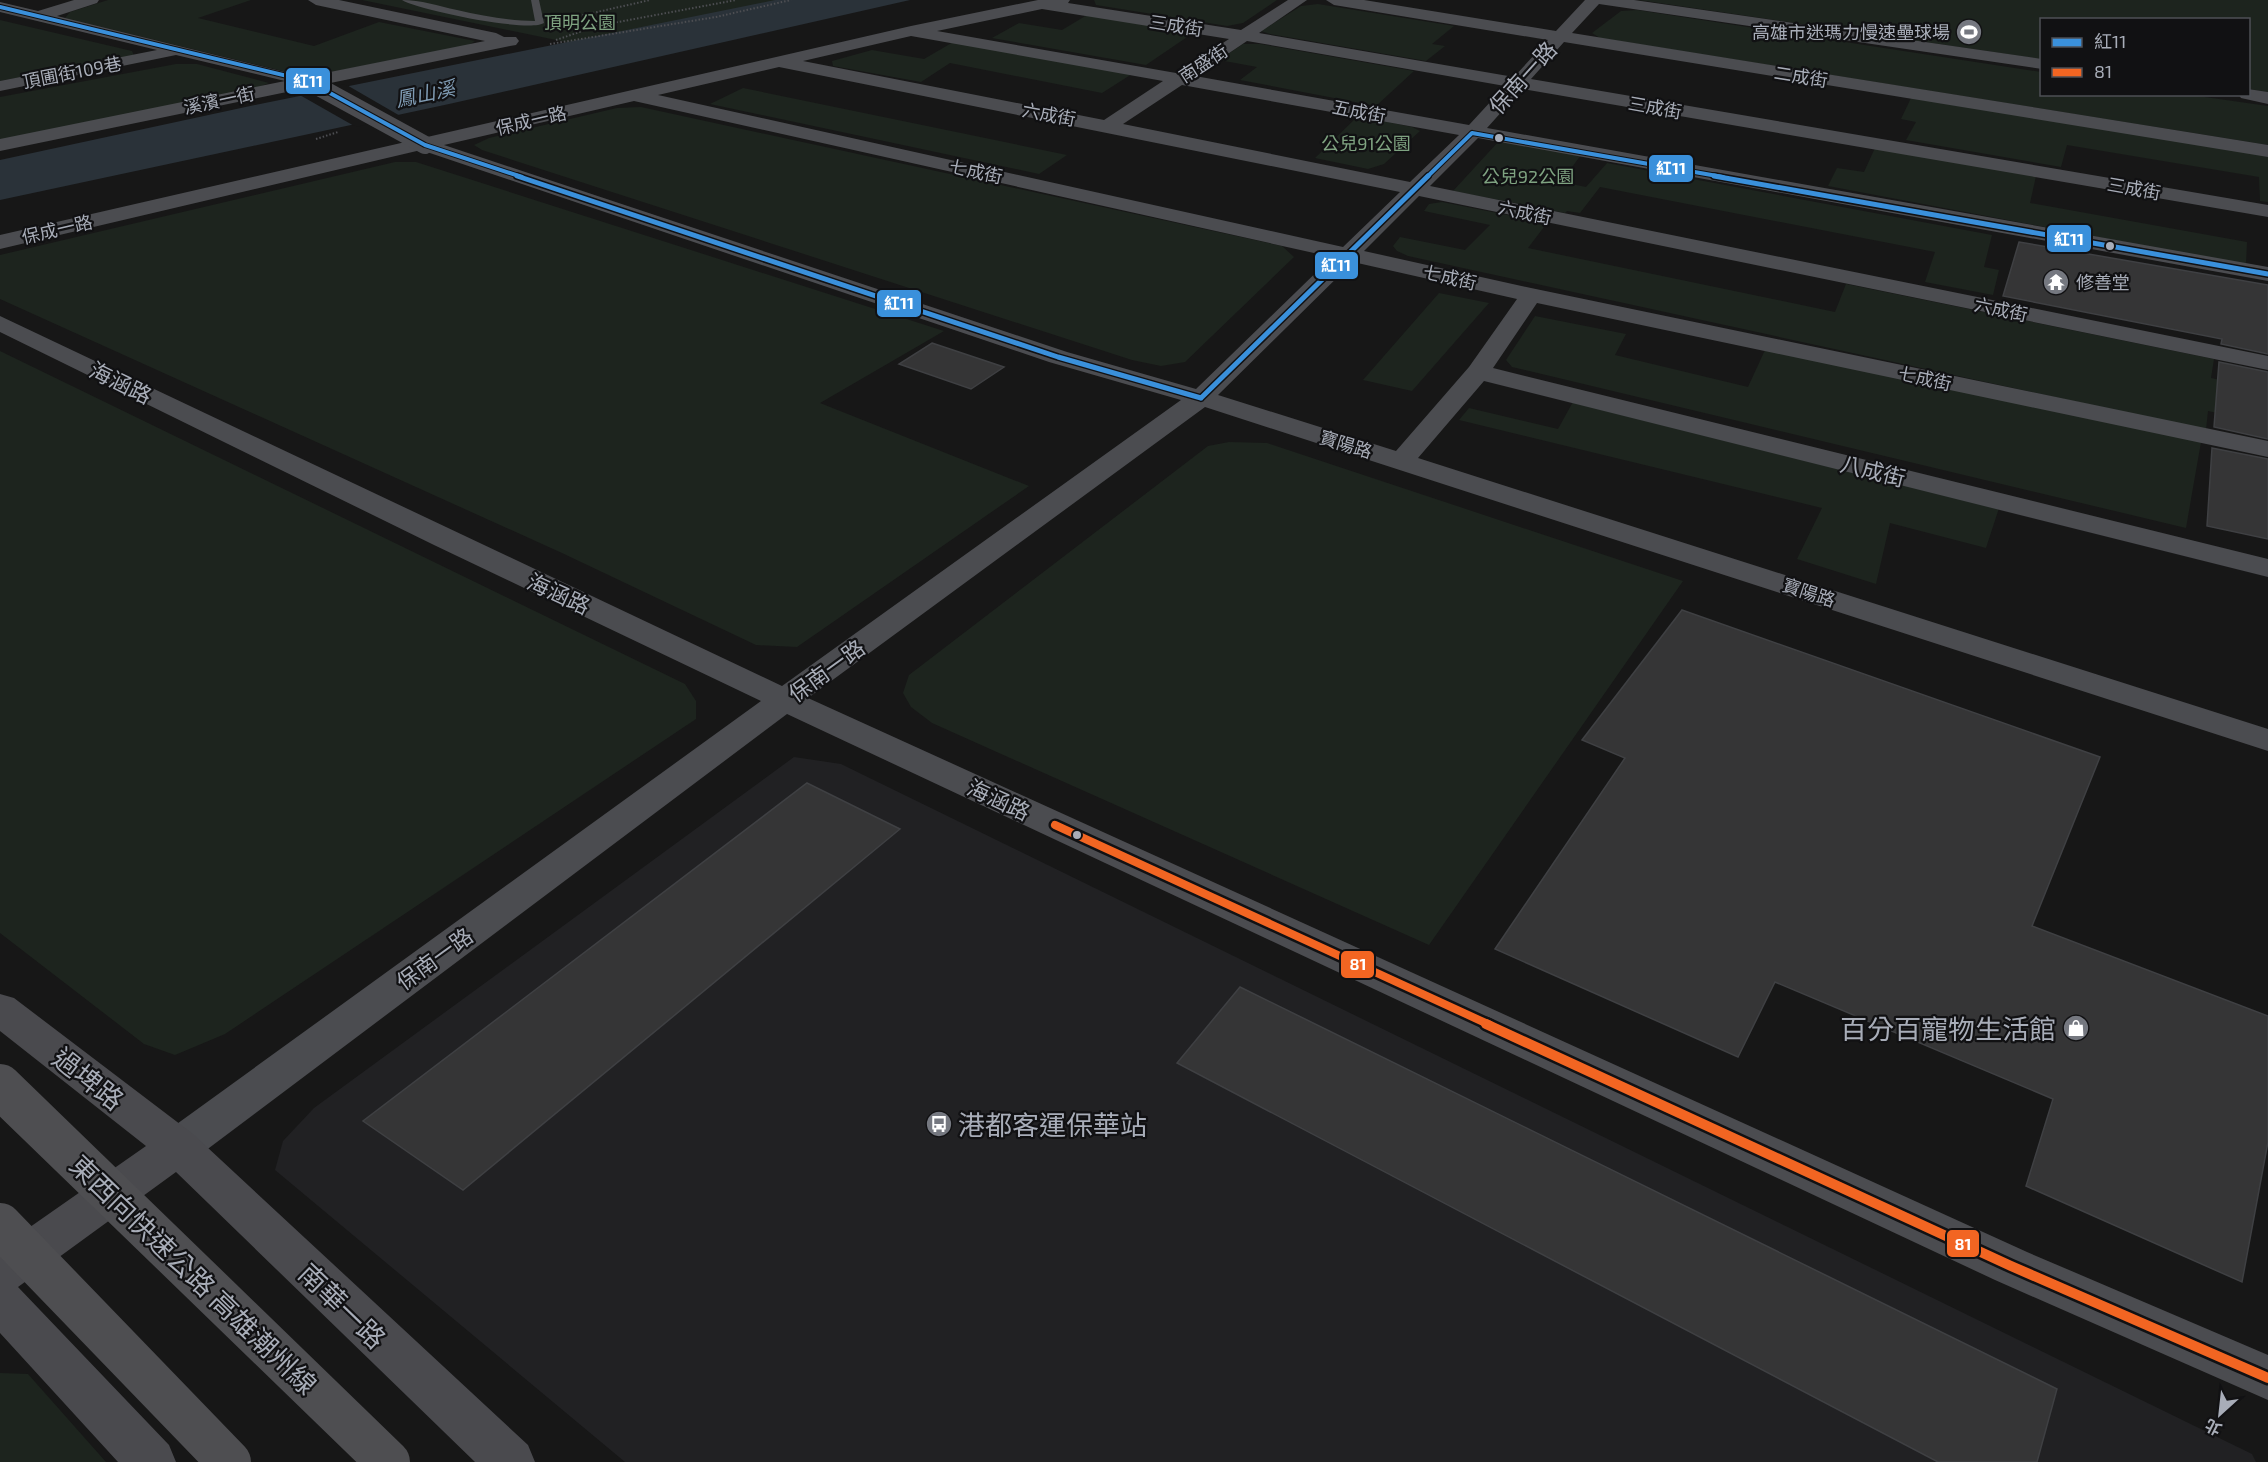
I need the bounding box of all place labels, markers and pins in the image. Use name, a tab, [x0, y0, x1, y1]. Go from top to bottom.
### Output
sports icon: 高雄市迷瑪力慢速壘球場	[1954, 17, 1984, 47]
place label: 高雄市迷瑪力慢速壘球場	[1752, 21, 1950, 43]
unlabelled marker	[1493, 132, 1505, 144]
unlabelled marker	[2104, 240, 2116, 252]
temple icon: 修善堂	[2041, 267, 2071, 297]
place label: 修善堂	[2076, 271, 2130, 293]
unlabelled marker	[1071, 829, 1083, 841]
place label: 百分百寵物生活館	[1840, 1012, 2056, 1044]
shop icon: 百分百寵物生活館	[2061, 1013, 2091, 1043]
place label: 港都客運保華站	[958, 1108, 1147, 1140]
bus stop icon: 港都客運保華站	[924, 1109, 954, 1139]

